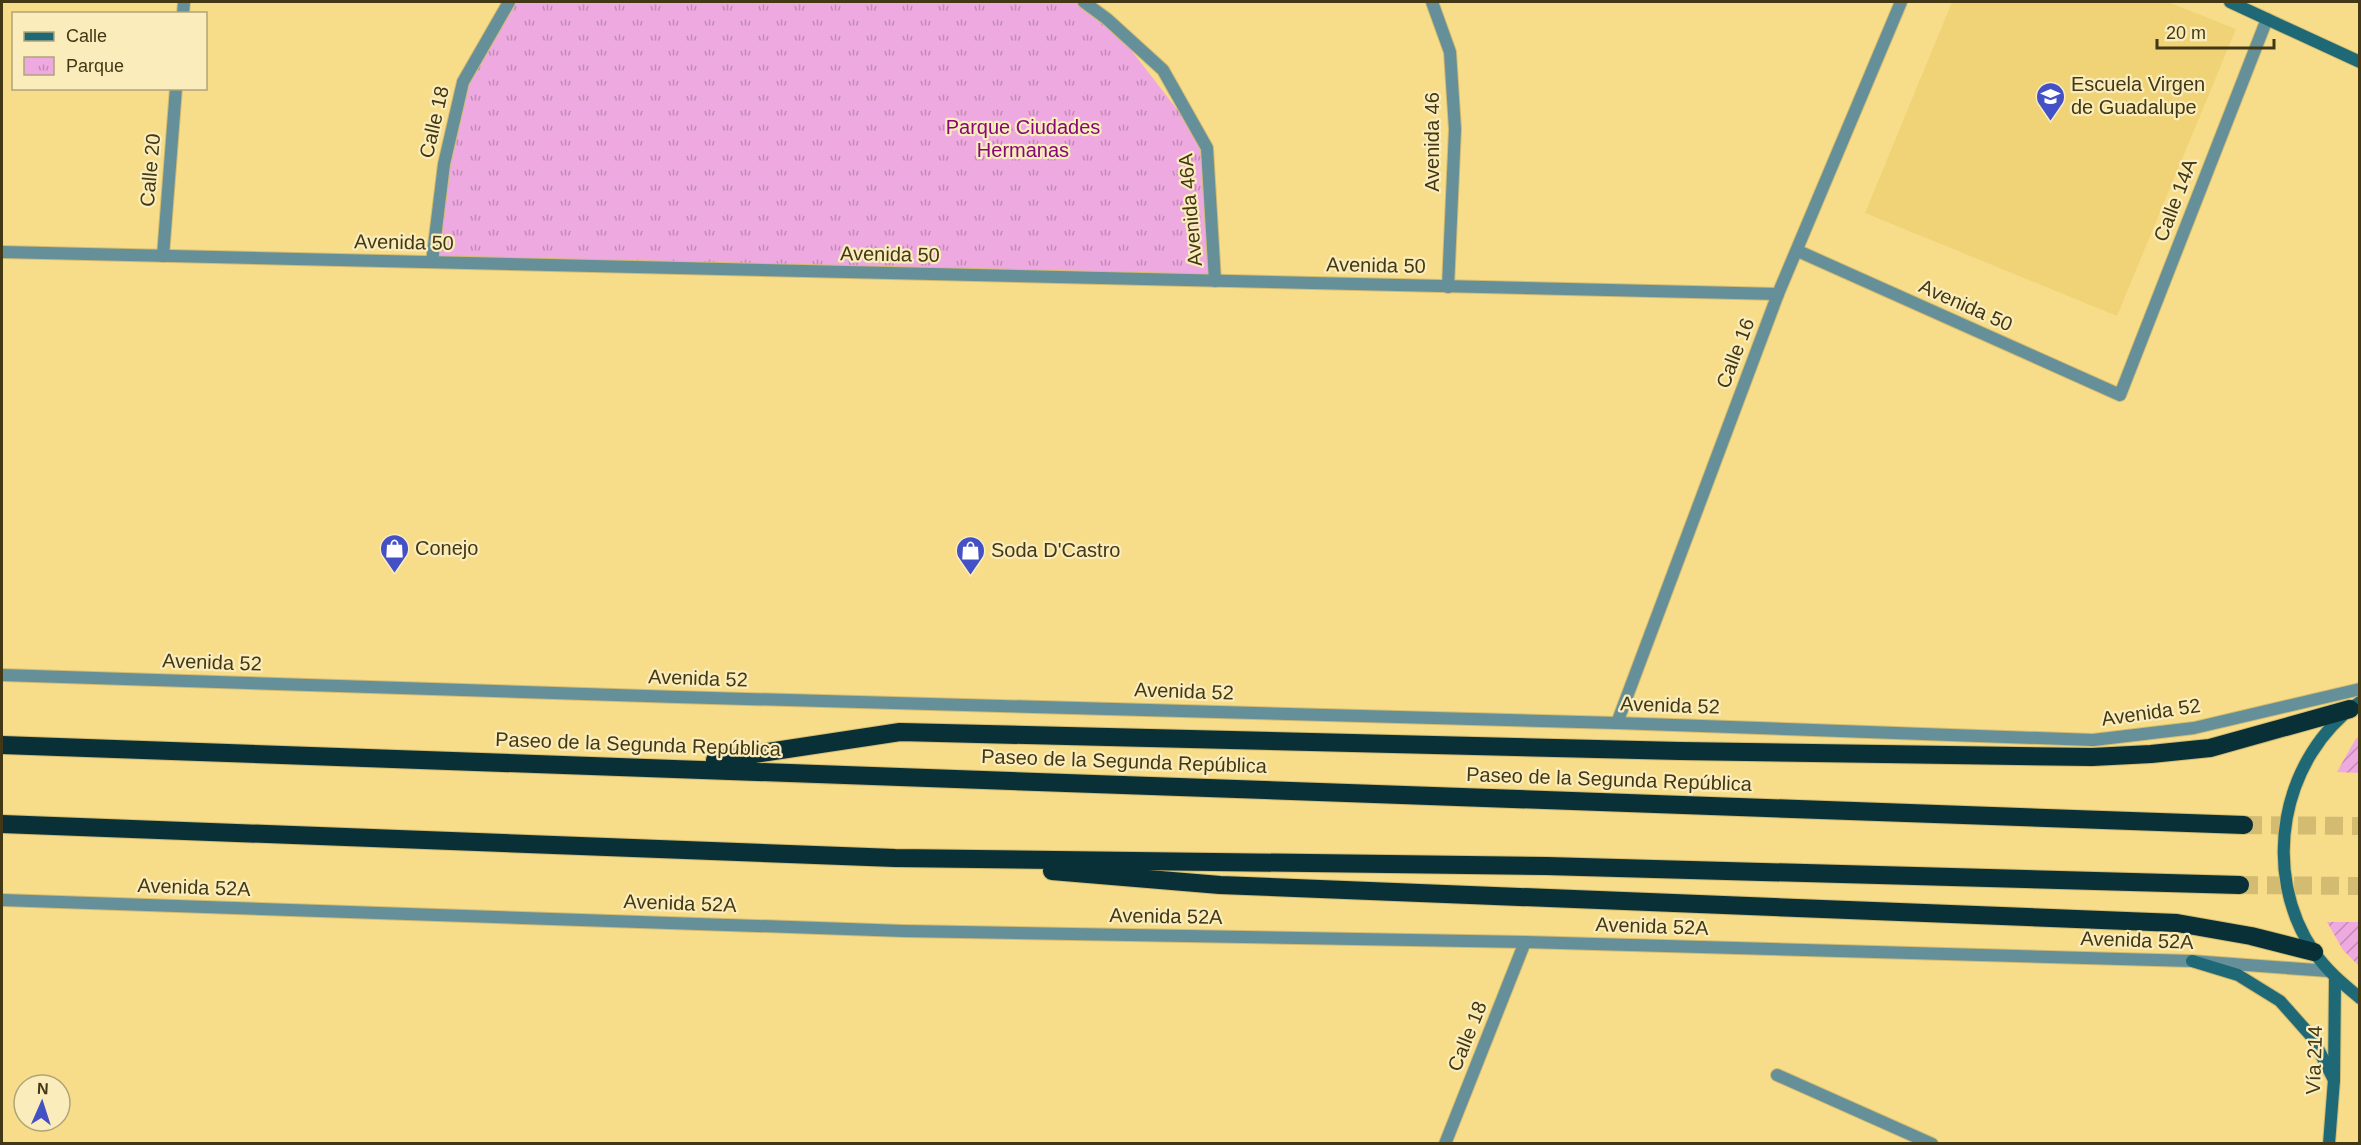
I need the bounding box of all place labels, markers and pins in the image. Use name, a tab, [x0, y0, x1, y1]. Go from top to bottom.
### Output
place label: Escuela Virgen de Guadalupe	[2071, 73, 2205, 118]
school or university icon: Escuela Virgen de Guadalupe	[2034, 80, 2066, 122]
shop icon: Conejo	[378, 532, 410, 574]
shop icon: Soda D'Castro	[954, 534, 986, 576]
place label: Conejo	[415, 537, 478, 559]
place label: Soda D'Castro	[991, 539, 1120, 561]

